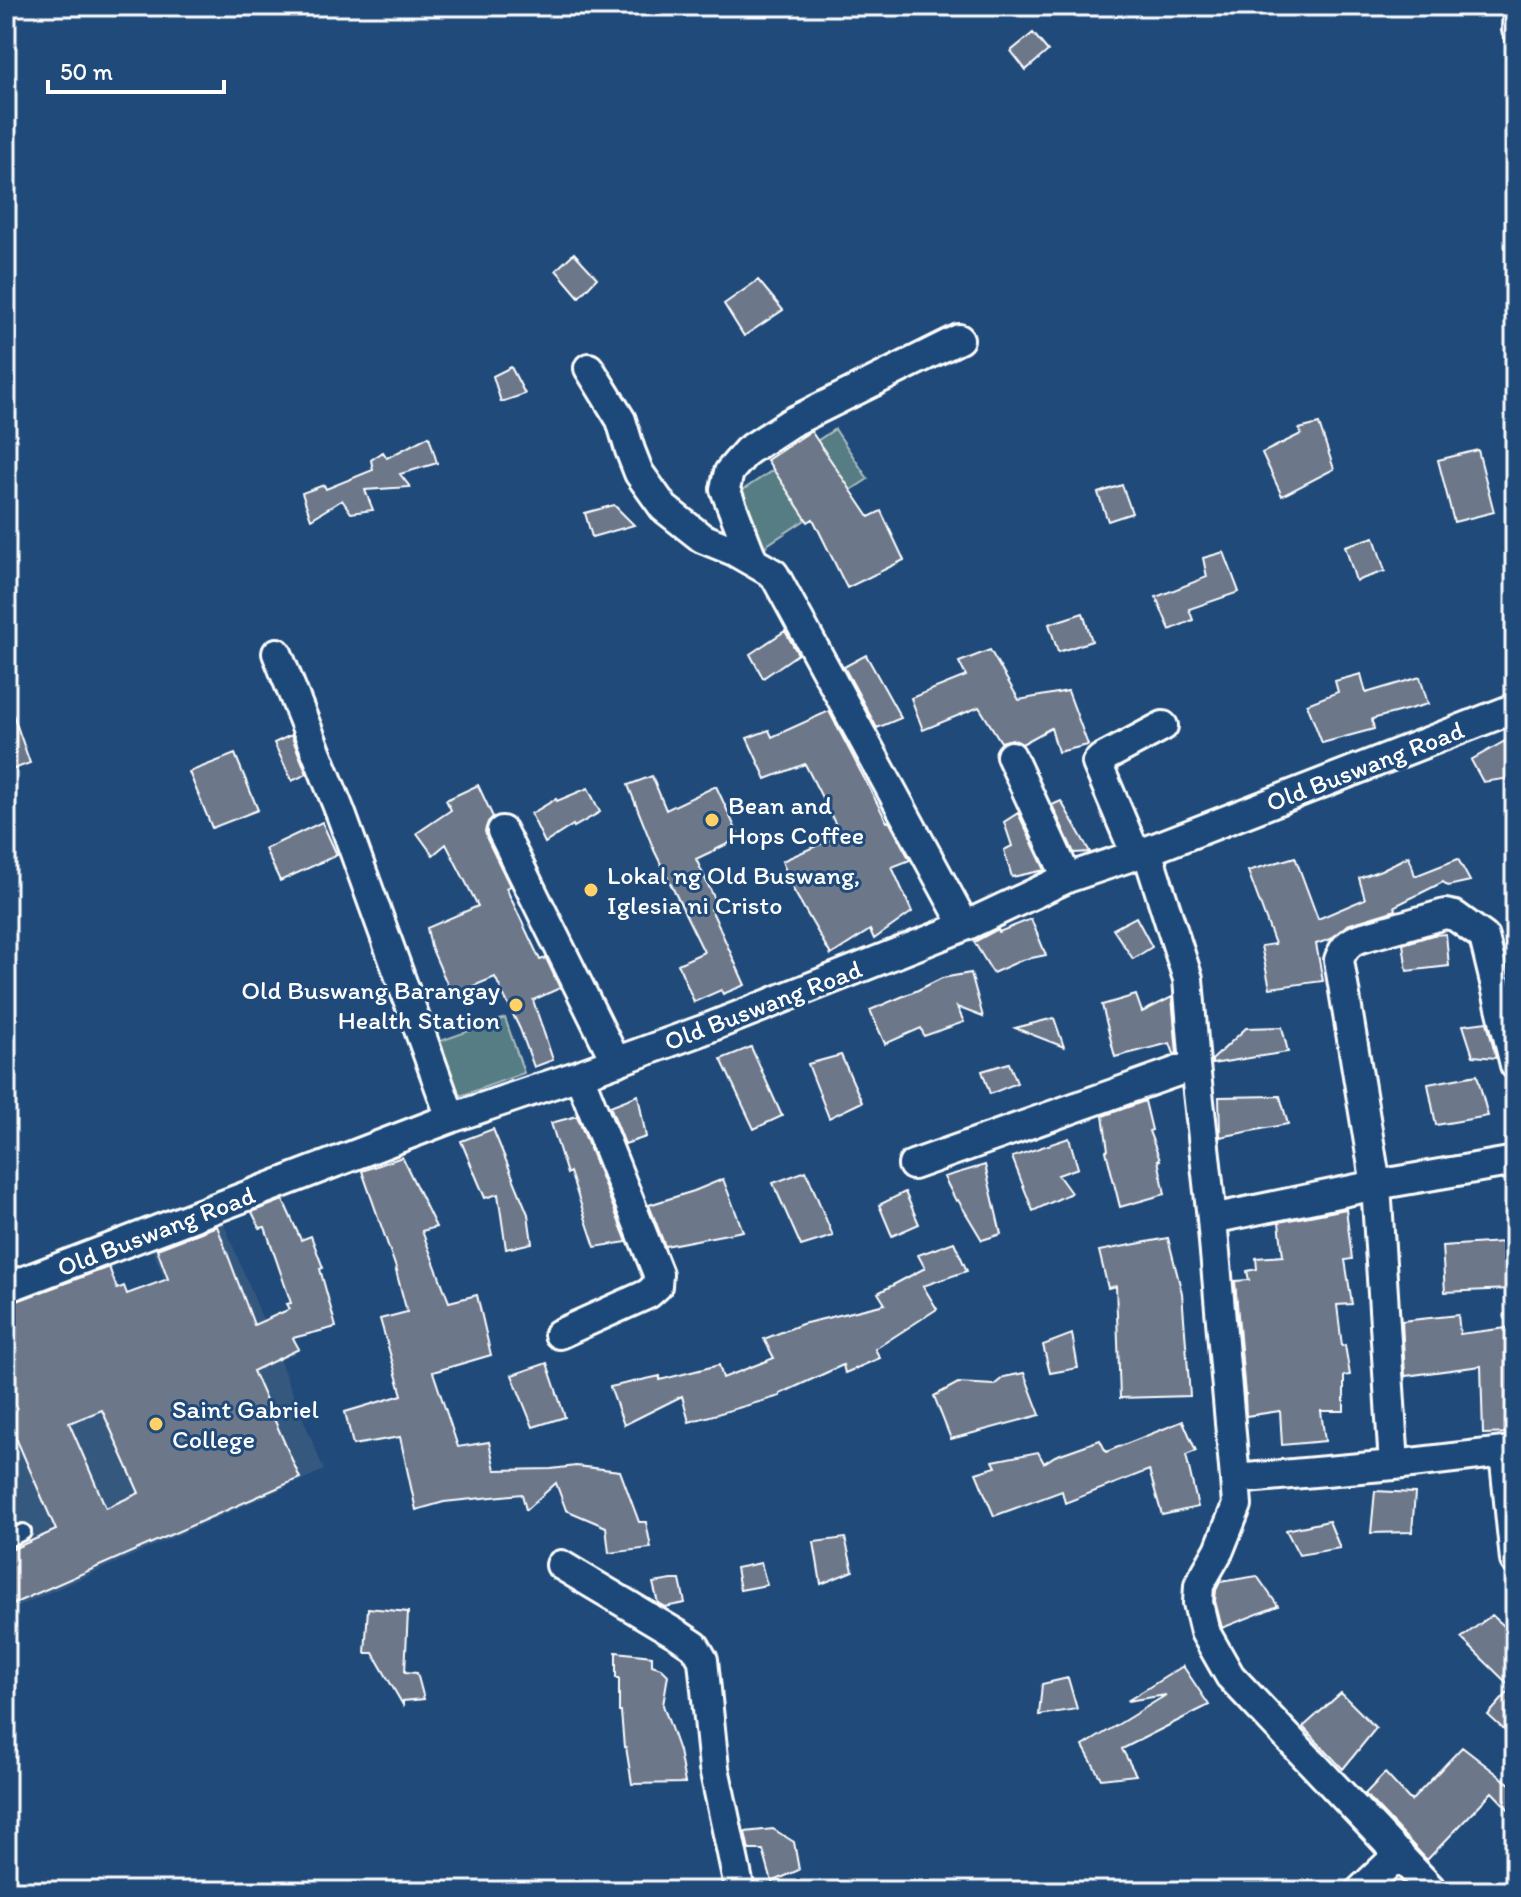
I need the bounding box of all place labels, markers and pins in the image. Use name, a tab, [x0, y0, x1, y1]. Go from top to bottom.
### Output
place label: Bean and Hops Coffee	[728, 789, 864, 851]
marker: Bean and Hops Coffee	[703, 811, 721, 829]
place label: Lokal ng Old Buswang, Iglesia ni Cristo	[607, 859, 861, 921]
marker: Lokal ng Old Buswang, Iglesia ni Cristo	[582, 881, 600, 899]
place label: Old Buswang Barangay Health Station	[241, 974, 500, 1036]
marker: Old Buswang Barangay Health Station	[507, 996, 525, 1014]
place label: Saint Gabriel College	[172, 1393, 319, 1455]
marker: Saint Gabriel College	[147, 1415, 165, 1433]

